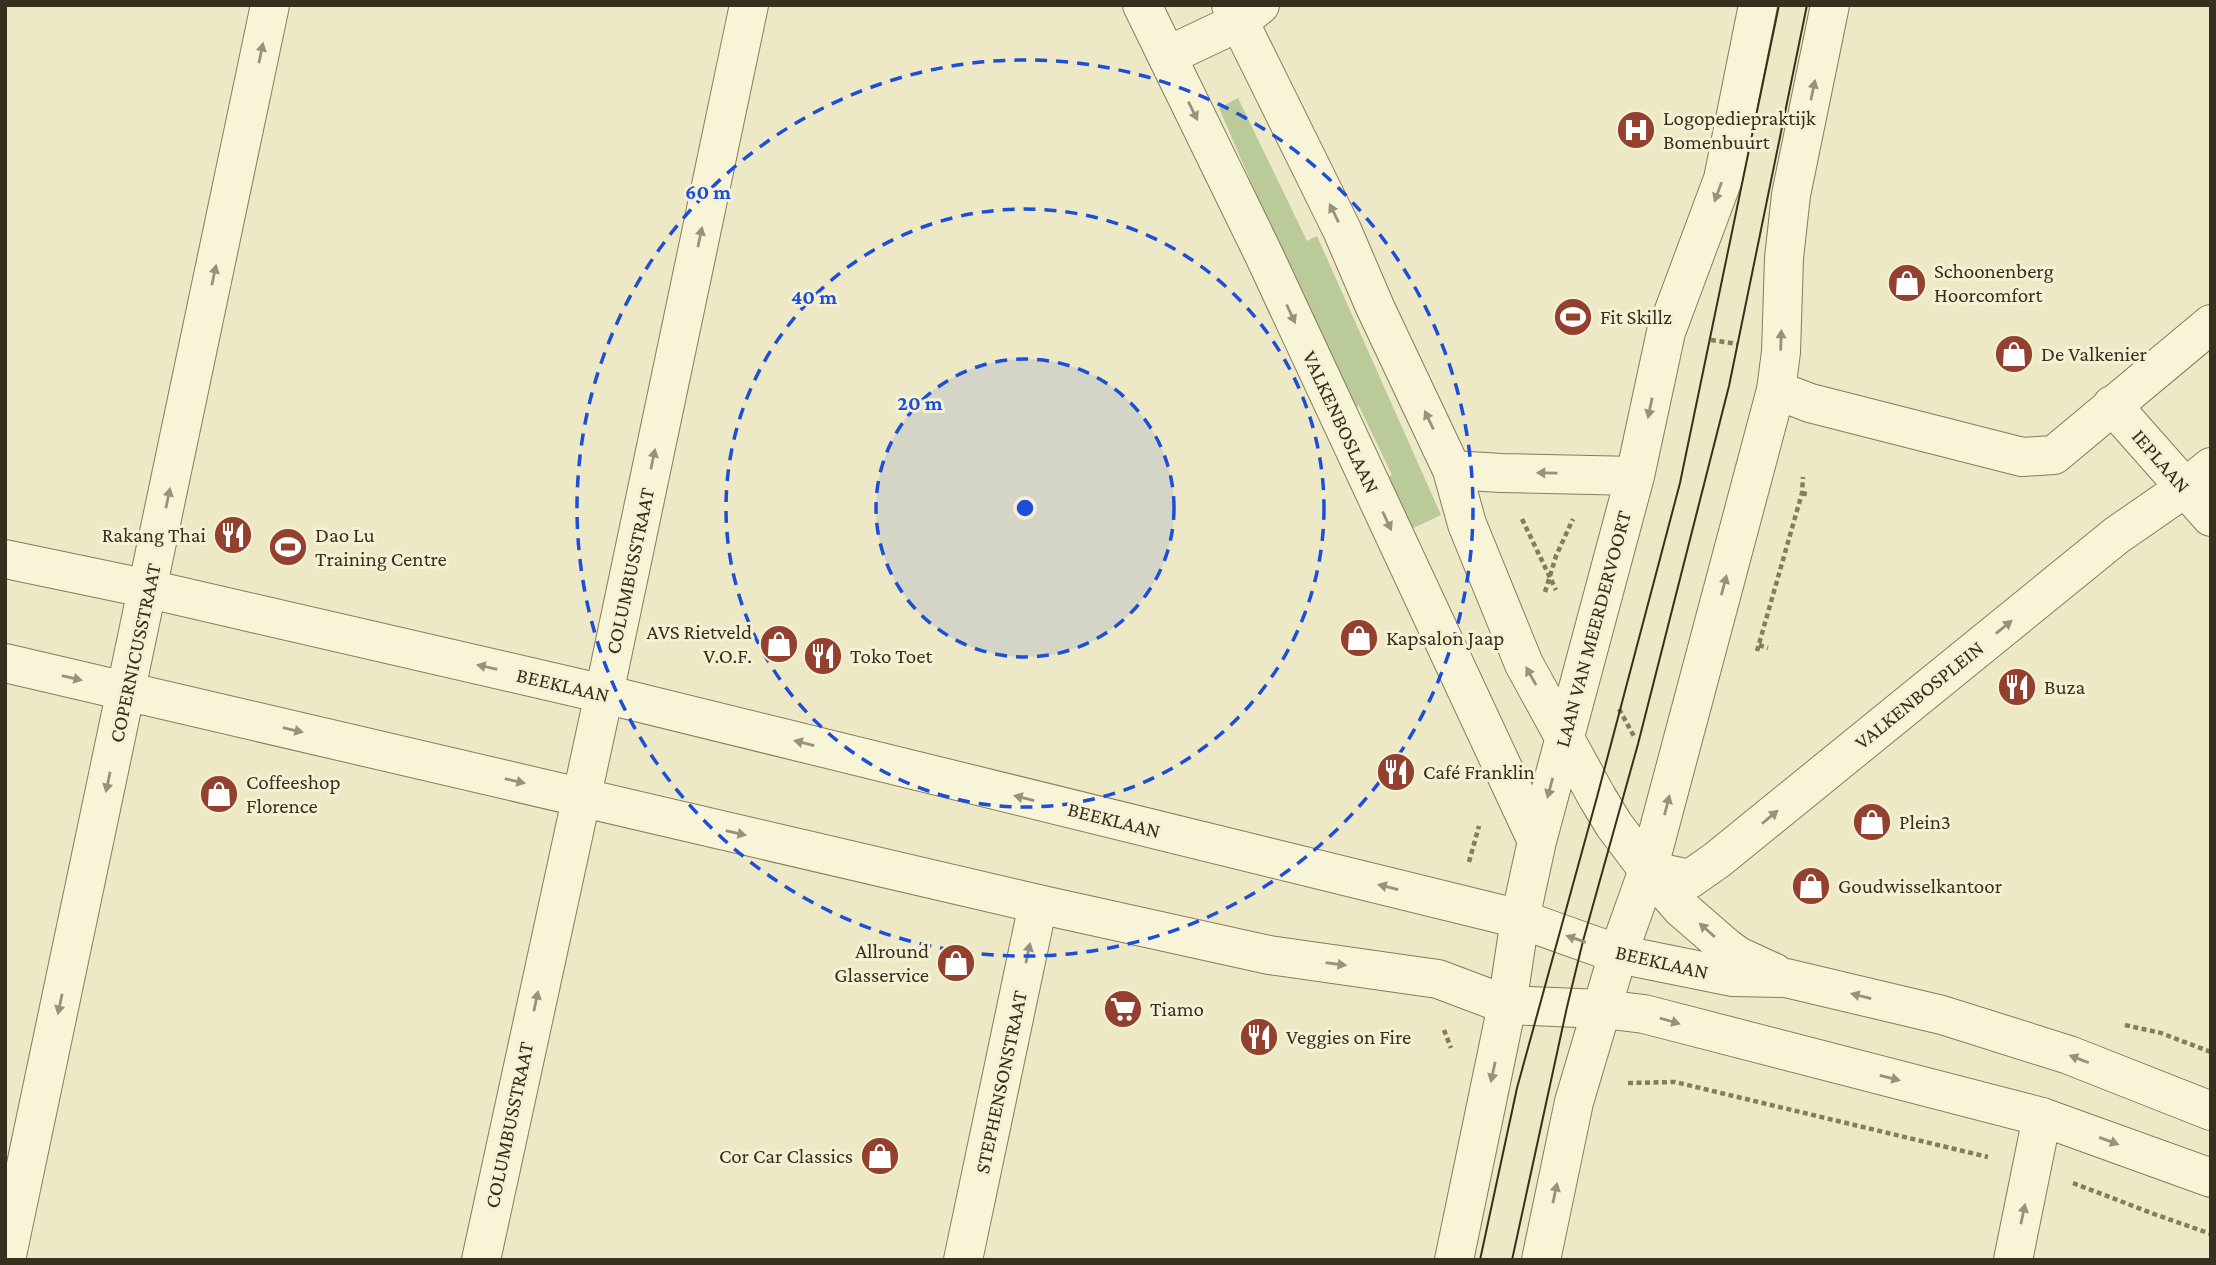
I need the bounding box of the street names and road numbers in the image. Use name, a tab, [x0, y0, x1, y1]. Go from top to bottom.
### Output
street label: VALKENBOSLAAN	[1297, 347, 1385, 497]
street label: IEPLAAN	[2127, 424, 2195, 498]
street label: COLUMBUSSTRAAT	[601, 485, 659, 656]
street label: LAAN VAN MEERDERVOORT	[1550, 508, 1636, 750]
street label: COPERNICUSSTRAAT	[104, 561, 166, 745]
street label: VALKENBOSPLEIN	[1850, 636, 1988, 754]
street label: BEEKLAAN	[514, 663, 612, 707]
street label: BEEKLAAN	[1065, 797, 1163, 843]
street label: BEEKLAAN	[1613, 940, 1711, 984]
street label: STEPHENSONSTRAAT	[970, 988, 1032, 1176]
street label: COLUMBUSSTRAAT	[480, 1039, 538, 1210]

